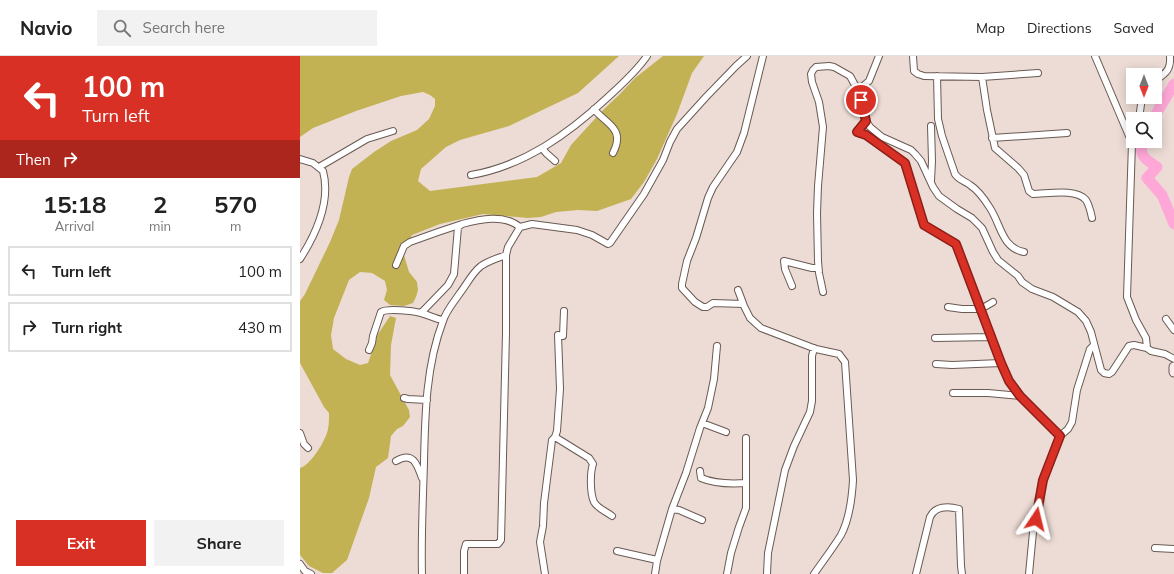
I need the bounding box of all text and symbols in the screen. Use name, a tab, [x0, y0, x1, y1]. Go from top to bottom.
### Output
search box	[97, 10, 377, 46]
text: Navio	[20, 16, 73, 40]
icon: search	[111, 17, 133, 39]
text: Search here	[143, 18, 225, 37]
text: Map	[976, 19, 1005, 37]
text: Directions	[1027, 19, 1092, 37]
text: Saved	[1114, 19, 1154, 37]
north arrow	[1126, 68, 1162, 104]
map controls	[1126, 68, 1162, 148]
text: 100 m	[82, 69, 165, 104]
icon: left	[16, 72, 68, 124]
pin	[844, 83, 878, 117]
icon: arrive	[850, 89, 872, 111]
text: Turn left	[82, 104, 150, 127]
button: search	[1126, 112, 1162, 148]
icon: right	[59, 148, 81, 170]
text: Then	[16, 150, 51, 169]
text: 15:18	[43, 189, 106, 219]
text: 2	[153, 189, 167, 219]
text: 570	[214, 189, 257, 219]
text: Arrival	[55, 218, 94, 234]
text: min	[149, 218, 171, 234]
text: m	[230, 218, 241, 234]
icon: left	[18, 260, 40, 282]
text: Turn left	[52, 262, 111, 281]
text: 100 m	[238, 262, 282, 281]
icon: right	[18, 316, 40, 338]
text: Turn right	[52, 318, 122, 337]
text: 430 m	[238, 318, 282, 337]
position arrow	[1015, 498, 1057, 540]
button: Exit	[16, 520, 146, 566]
button: Share	[154, 520, 284, 566]

